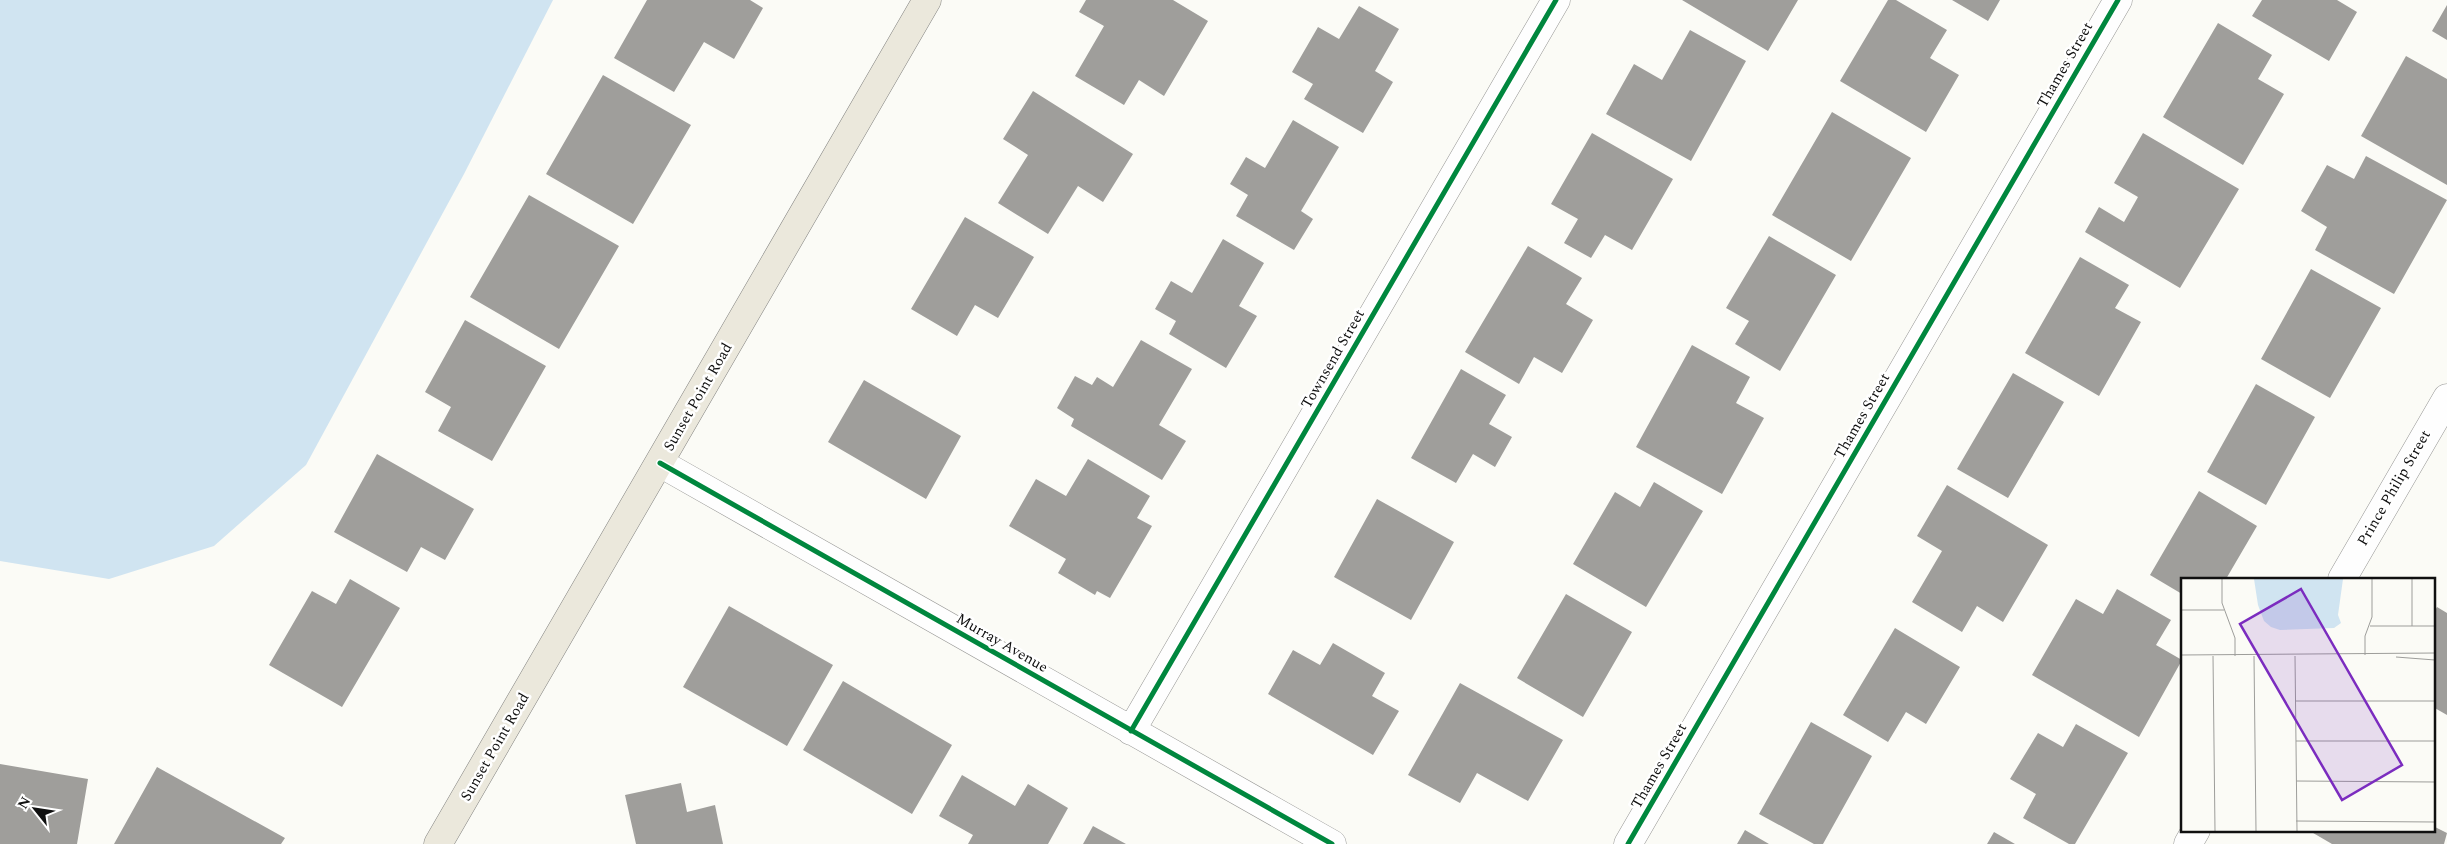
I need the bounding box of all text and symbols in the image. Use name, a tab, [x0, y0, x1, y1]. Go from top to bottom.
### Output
street label: Thames Street	[2031, 18, 2099, 112]
street label: Townsend Street	[1295, 305, 1371, 413]
street label: Sunset Point Road	[658, 339, 738, 455]
street label: Thames Street	[1828, 369, 1896, 463]
street label: Prince Philip Street	[2351, 426, 2437, 550]
inset map	[2181, 578, 2434, 832]
street label: Murray Avenue	[952, 607, 1052, 679]
street label: Sunset Point Road	[455, 689, 535, 805]
street label: Thames Street	[1625, 719, 1693, 813]
north arrow	[10, 784, 60, 834]
text: N	[12, 793, 36, 813]

